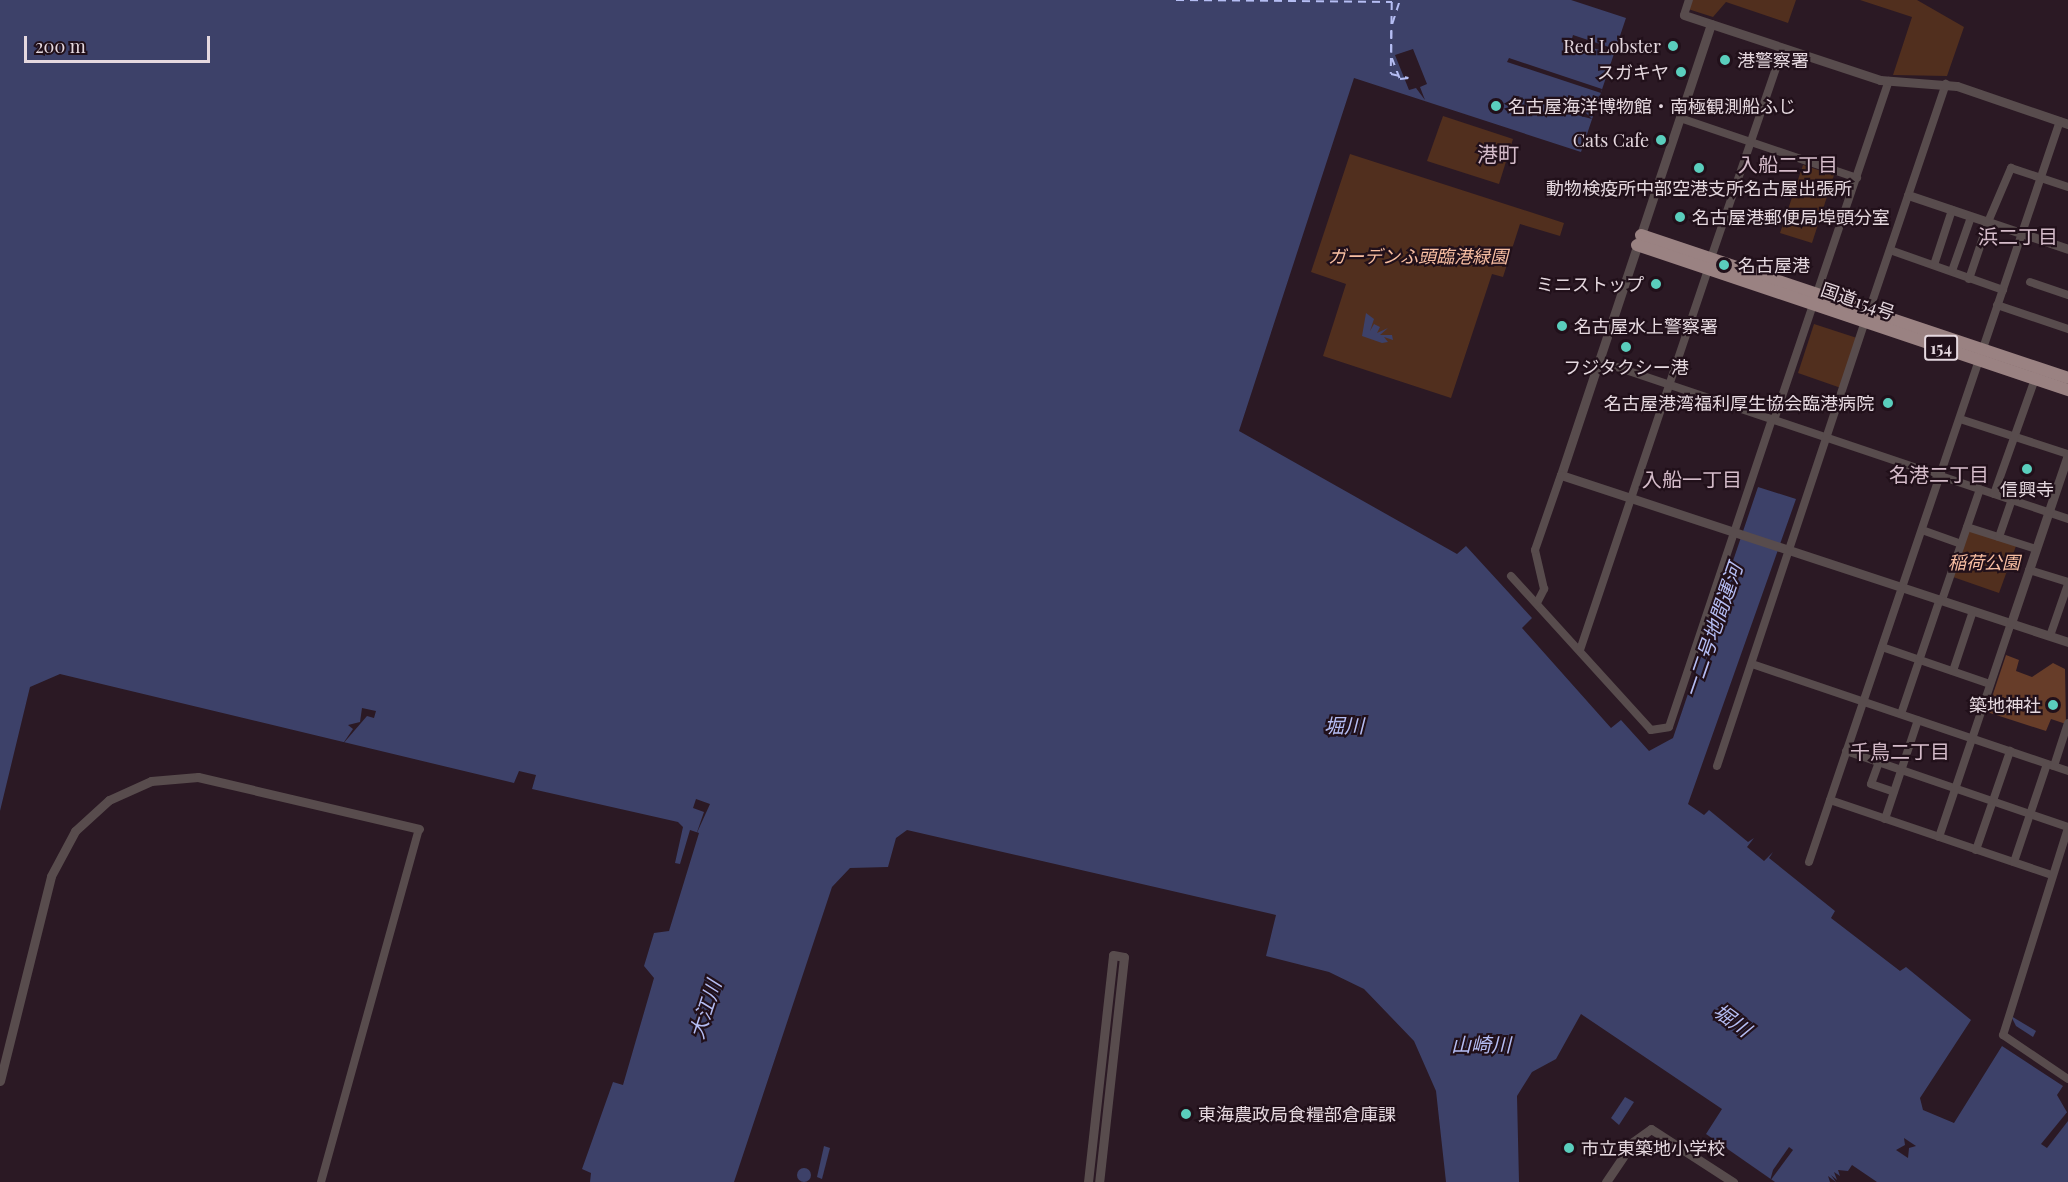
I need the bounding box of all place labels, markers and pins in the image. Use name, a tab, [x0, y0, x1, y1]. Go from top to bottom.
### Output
place label: Red Lobster	[1563, 35, 1661, 57]
marker: Red Lobster	[1666, 39, 1680, 53]
place label: 港警察署	[1737, 49, 1809, 71]
marker: 港警察署	[1718, 53, 1732, 67]
place label: スガキヤ	[1597, 61, 1669, 83]
marker: スガキヤ	[1674, 65, 1688, 79]
place label: 名古屋海洋博物館・南極観測船ふじ	[1508, 95, 1796, 117]
marker: 名古屋海洋博物館・南極観測船ふじ	[1489, 99, 1503, 113]
place label: Cats Cafe	[1573, 129, 1649, 151]
marker: Cats Cafe	[1654, 133, 1668, 147]
marker: 動物検疫所中部空港支所名古屋出張所	[1692, 161, 1706, 175]
place label: 動物検疫所中部空港支所名古屋出張所	[1546, 177, 1852, 199]
place label: 名古屋港郵便局埠頭分室	[1692, 206, 1890, 228]
marker: 名古屋港郵便局埠頭分室	[1673, 210, 1687, 224]
place label: 名古屋港	[1738, 254, 1810, 276]
marker: 名古屋港	[1715, 256, 1733, 274]
place label: ミニストップ	[1536, 273, 1644, 295]
marker: ミニストップ	[1649, 277, 1663, 291]
place label: 名古屋水上警察署	[1574, 315, 1718, 337]
marker: 名古屋水上警察署	[1555, 319, 1569, 333]
marker: フジタクシー港	[1619, 340, 1633, 354]
place label: フジタクシー港	[1563, 356, 1689, 378]
place label: 名古屋港湾福利厚生協会臨港病院	[1604, 392, 1874, 414]
marker: 名古屋港湾福利厚生協会臨港病院	[1879, 394, 1897, 412]
marker: 信興寺	[2020, 462, 2034, 476]
place label: 信興寺	[2000, 478, 2054, 500]
place label: 築地神社	[1969, 694, 2041, 716]
marker: 築地神社	[2046, 698, 2060, 712]
place label: 東海農政局食糧部倉庫課	[1198, 1103, 1396, 1125]
marker: 東海農政局食糧部倉庫課	[1179, 1107, 1193, 1121]
place label: 市立東築地小学校	[1581, 1137, 1725, 1159]
marker: 市立東築地小学校	[1562, 1141, 1576, 1155]

